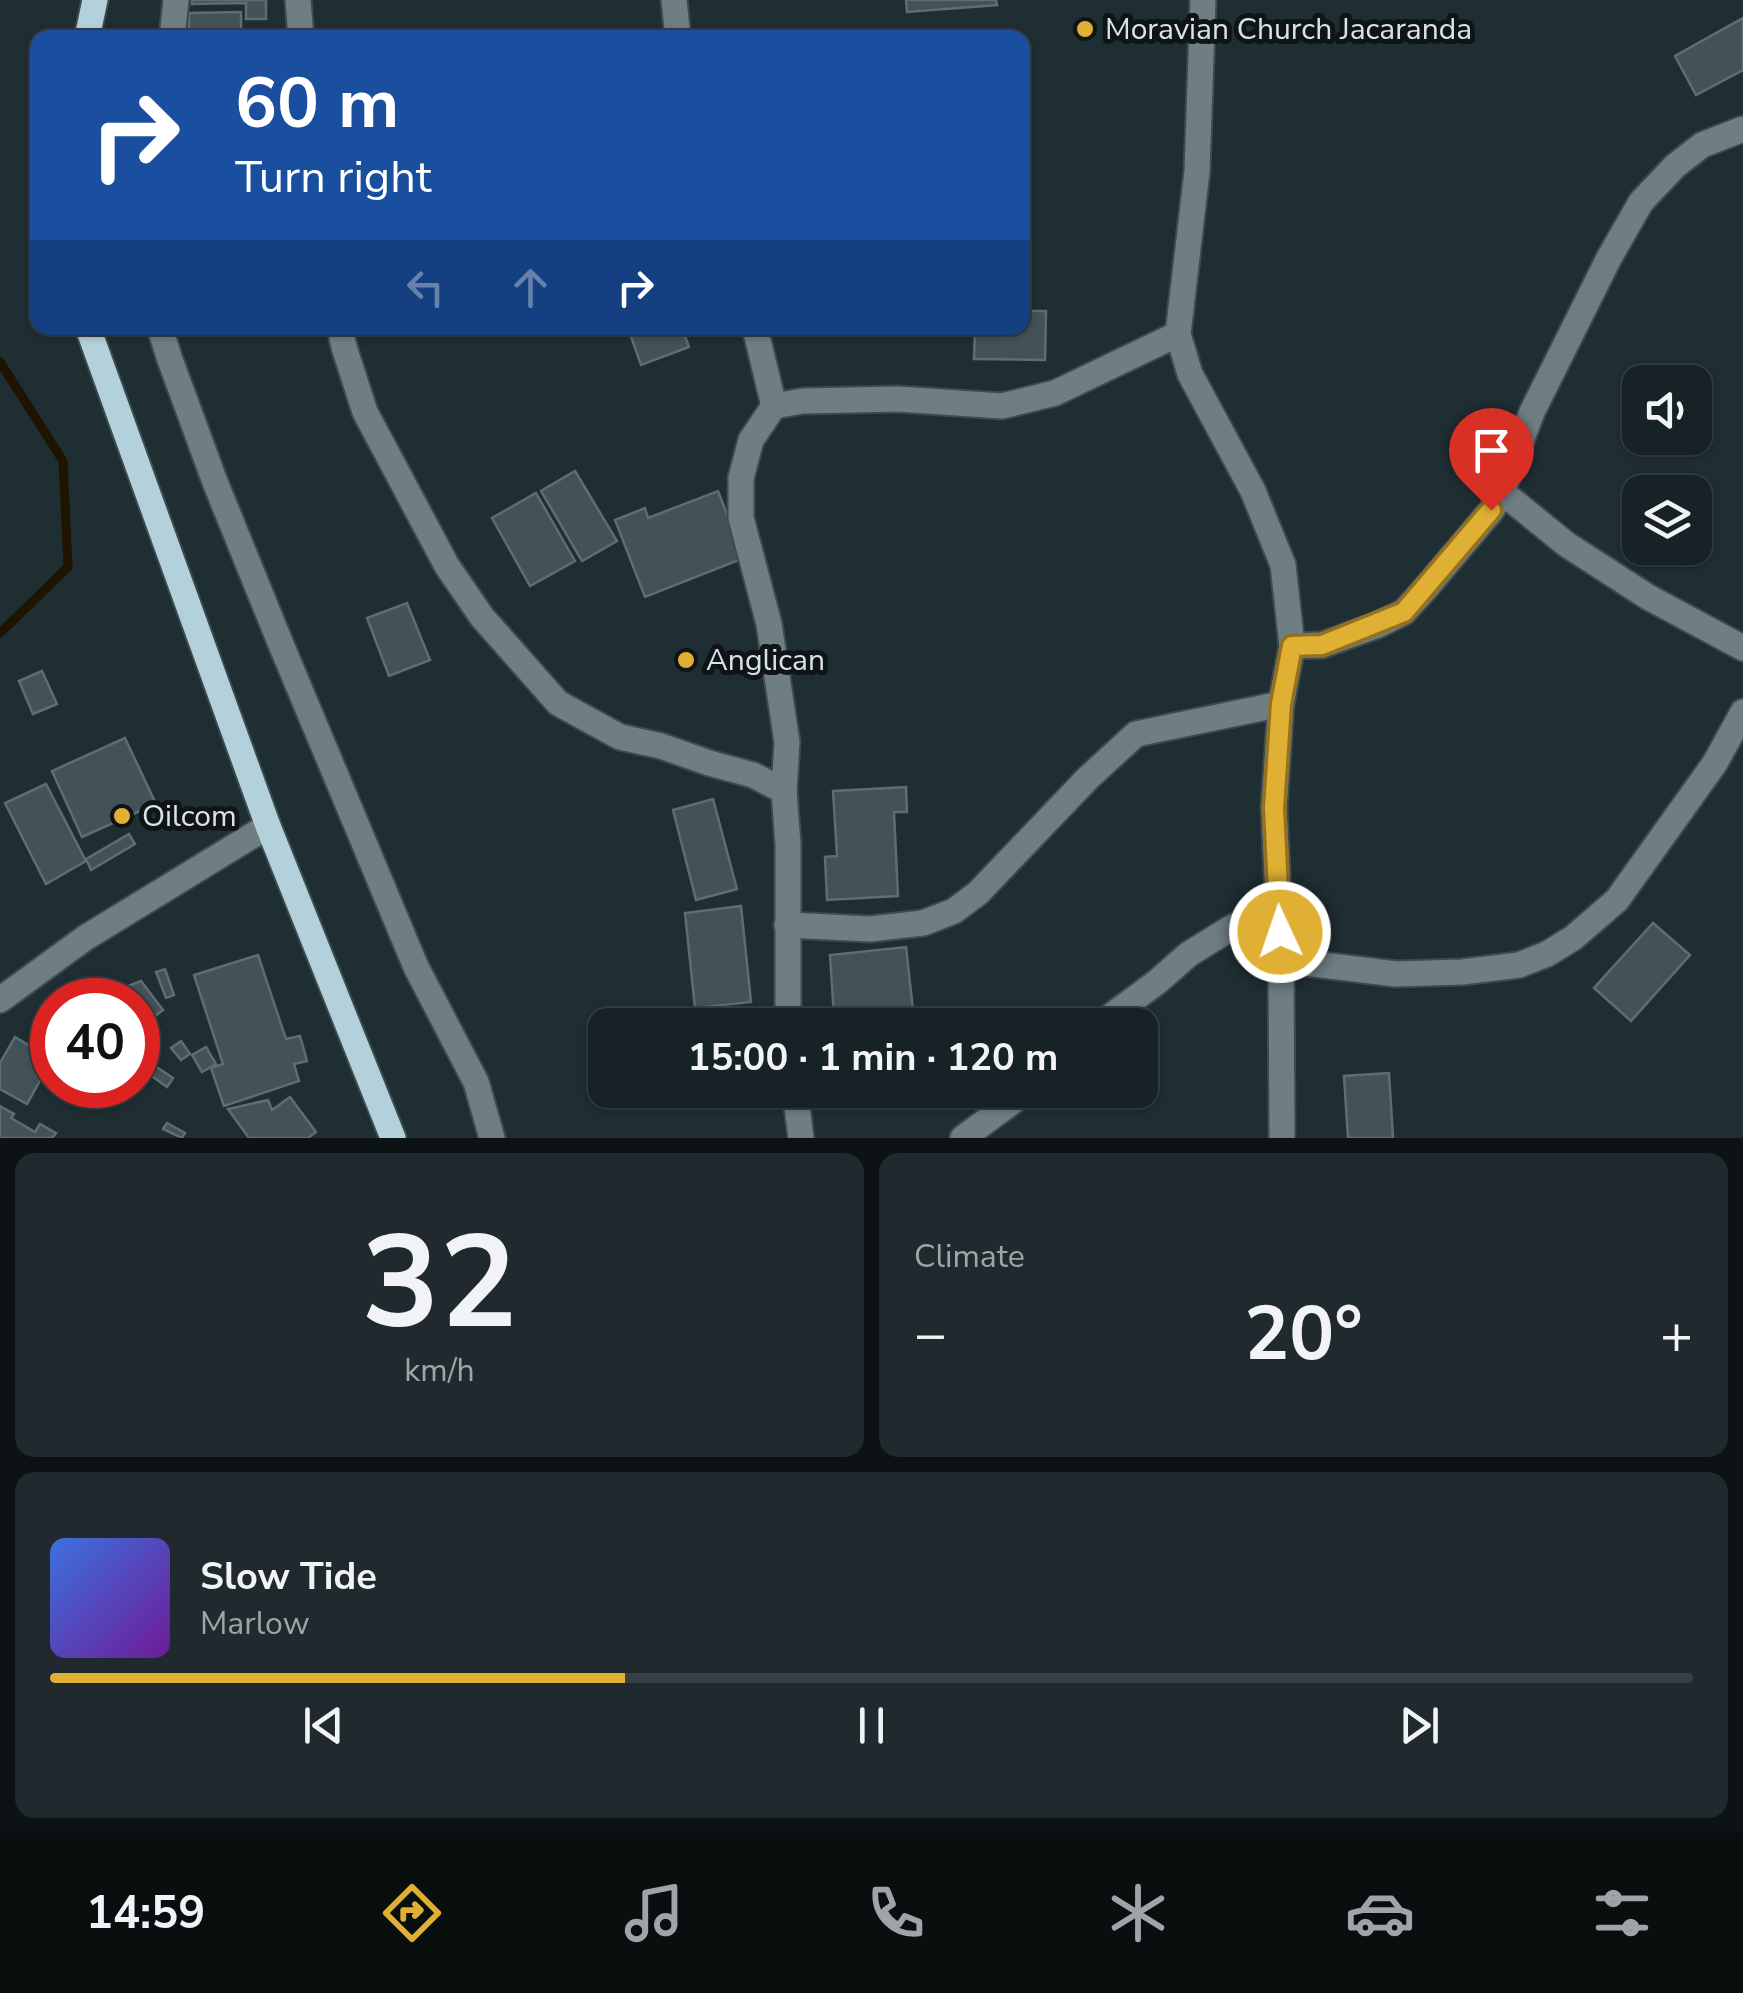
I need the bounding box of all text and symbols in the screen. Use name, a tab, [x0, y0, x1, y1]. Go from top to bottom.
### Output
place label: Moravian Church Jacaranda	[1105, 9, 1472, 50]
marker: Moravian Church Jacaranda	[1074, 18, 1096, 40]
text: 60 m	[235, 56, 399, 152]
icon: right	[70, 70, 200, 200]
text: Turn right	[235, 147, 432, 208]
icon: left	[398, 260, 453, 315]
icon: ahead	[503, 260, 558, 315]
icon: right	[608, 260, 663, 315]
map controls	[1622, 365, 1712, 565]
button: sound	[1622, 365, 1712, 455]
pin	[1449, 408, 1534, 511]
icon: arrive	[1464, 423, 1519, 478]
button: layers	[1622, 475, 1712, 565]
place label: Anglican	[706, 640, 825, 681]
marker: Anglican	[675, 649, 697, 671]
place label: Oilcom	[142, 796, 237, 837]
marker: Oilcom	[111, 805, 133, 827]
position arrow	[1228, 880, 1332, 984]
speed limit sign: 40	[30, 978, 160, 1108]
text: 15:00 · 1 min · 120 m	[688, 1032, 1058, 1083]
text: 32	[361, 1195, 518, 1372]
text: Climate	[914, 1235, 1025, 1278]
text: 20°	[1244, 1283, 1363, 1385]
text: −	[914, 1297, 947, 1372]
text: +	[1660, 1297, 1693, 1372]
text: km/h	[404, 1349, 475, 1392]
text: Slow Tide	[200, 1551, 377, 1602]
text: Marlow	[200, 1602, 310, 1645]
icon: previous	[296, 1698, 351, 1753]
icon: pause	[844, 1698, 899, 1753]
icon: next	[1392, 1698, 1447, 1753]
icon: directions	[377, 1878, 447, 1948]
icon: music	[619, 1878, 689, 1948]
icon: phone	[861, 1878, 931, 1948]
icon: climate	[1103, 1878, 1173, 1948]
icon: car	[1345, 1878, 1415, 1948]
icon: filters	[1587, 1878, 1657, 1948]
text: 14:59	[86, 1883, 205, 1944]

